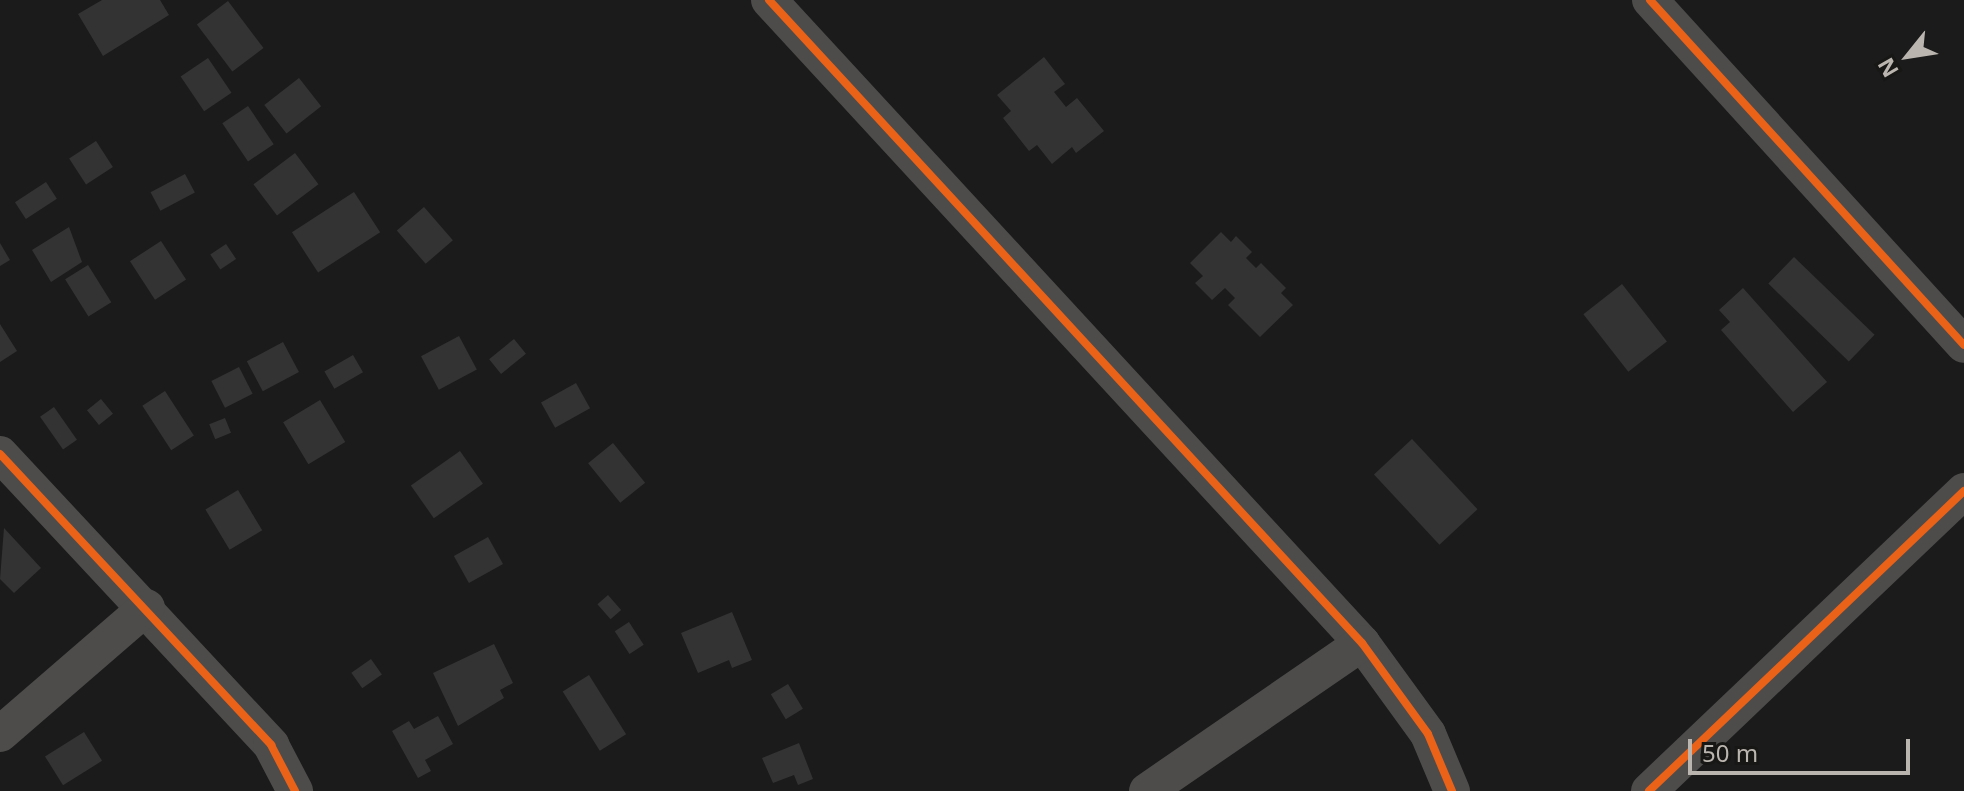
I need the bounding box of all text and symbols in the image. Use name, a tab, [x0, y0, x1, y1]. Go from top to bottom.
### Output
north arrow	[1868, 16, 1948, 96]
text: N	[1870, 53, 1905, 83]
scale bar	[1692, 723, 1914, 773]
text: 50 m	[1702, 736, 1758, 769]

